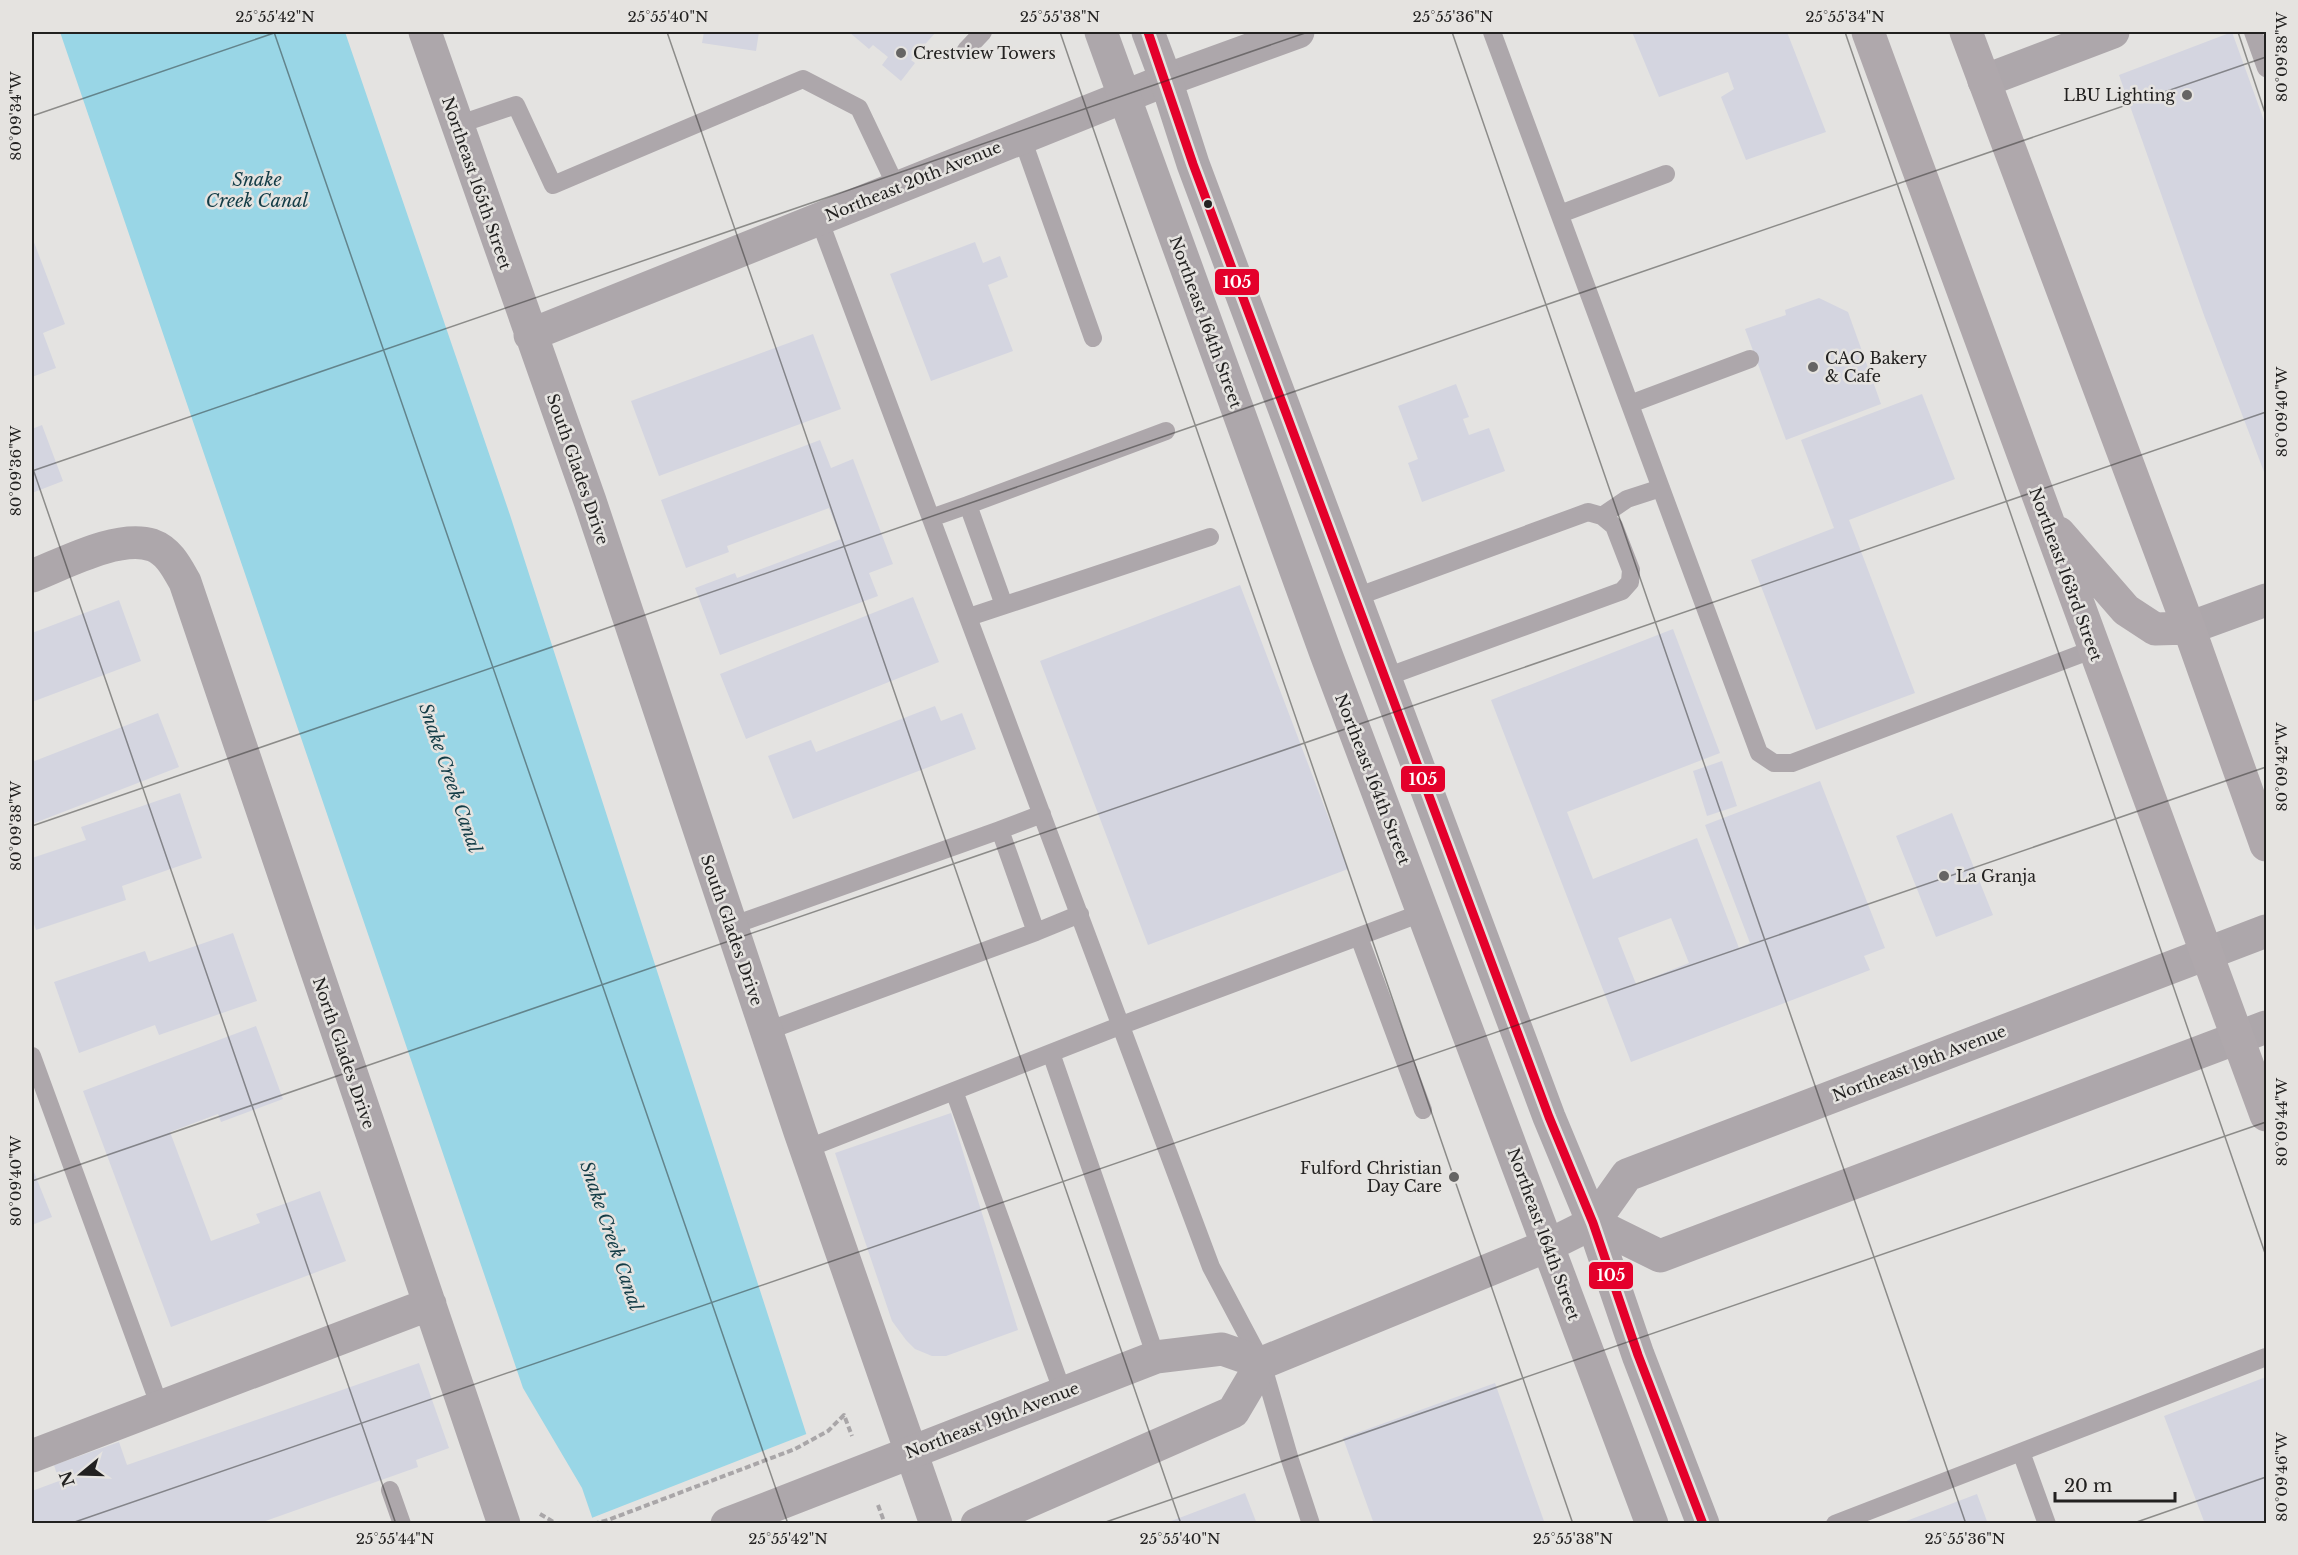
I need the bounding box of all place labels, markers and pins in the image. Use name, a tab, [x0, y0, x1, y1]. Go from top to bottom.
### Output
place label: Crestview Towers	[913, 43, 1056, 63]
marker: Crestview Towers	[894, 46, 908, 60]
place label: LBU Lighting	[2063, 85, 2175, 105]
marker: LBU Lighting	[2180, 88, 2194, 102]
unlabelled marker	[1202, 198, 1214, 210]
place label: CAO Bakery & Cafe	[1825, 348, 1928, 386]
marker: CAO Bakery & Cafe	[1806, 360, 1820, 374]
place label: La Granja	[1956, 866, 2036, 886]
marker: La Granja	[1937, 869, 1951, 883]
place label: Fulford Christian Day Care	[1300, 1158, 1442, 1196]
marker: Fulford Christian Day Care	[1447, 1170, 1461, 1184]

